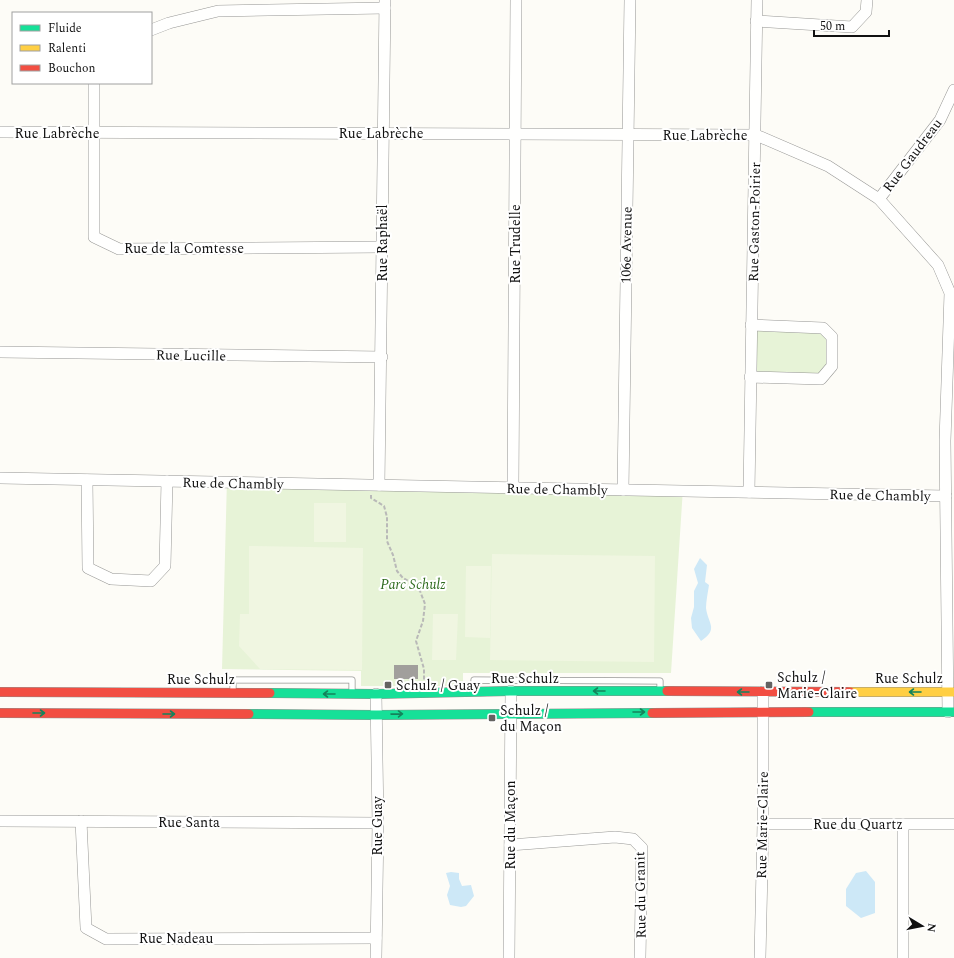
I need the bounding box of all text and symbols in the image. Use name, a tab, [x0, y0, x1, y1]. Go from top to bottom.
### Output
legend	[12, 12, 152, 84]
scale bar	[814, 12, 889, 38]
text: 50 m	[820, 17, 845, 36]
text: Fluide	[48, 19, 82, 38]
text: Ralenti	[48, 39, 86, 58]
text: Bouchon	[48, 59, 95, 78]
street label: Rue Gaudreau	[878, 114, 947, 197]
street label: Rue Labrèche	[15, 123, 100, 144]
street label: Rue Labrèche	[339, 123, 424, 144]
street label: Rue Labrèche	[663, 125, 748, 146]
street label: Rue Gaston-Poirier	[743, 162, 766, 282]
street label: Rue Raphaël	[372, 204, 393, 282]
street label: Rue Trudelle	[505, 204, 526, 284]
street label: 106e Avenue	[615, 206, 638, 284]
street label: Rue de la Comtesse	[124, 238, 244, 259]
street label: Rue Lucille	[156, 344, 226, 367]
street label: Rue de Chambly	[182, 472, 285, 495]
street label: Rue de Chambly	[506, 478, 609, 501]
street label: Rue de Chambly	[829, 484, 932, 507]
park label: Parc Schulz	[380, 574, 446, 595]
place label: Schulz / Marie-Claire	[777, 667, 857, 704]
street label: Rue Schulz	[491, 668, 559, 689]
street label: Rue Schulz	[875, 668, 943, 689]
street label: Rue Schulz	[167, 669, 235, 690]
place label: Schulz / Guay	[396, 675, 481, 696]
marker: Schulz / Guay	[383, 680, 393, 690]
marker: Schulz / Marie-Claire	[764, 680, 774, 690]
one-way arrow	[593, 687, 606, 695]
one-way arrow	[737, 688, 750, 696]
one-way arrow	[909, 688, 922, 696]
one-way arrow	[323, 690, 336, 698]
place label: Schulz / du Maçon	[500, 700, 562, 737]
one-way arrow	[632, 708, 645, 716]
one-way arrow	[32, 709, 45, 717]
one-way arrow	[162, 710, 175, 718]
one-way arrow	[390, 710, 403, 718]
marker: Schulz / du Maçon	[487, 713, 497, 723]
street label: Rue Marie-Claire	[751, 771, 774, 879]
street label: Rue du Maçon	[500, 780, 521, 870]
street label: Rue Guay	[367, 795, 388, 856]
street label: Rue Santa	[158, 812, 220, 833]
street label: Rue du Quartz	[813, 814, 903, 835]
street label: Rue du Granit	[629, 851, 652, 939]
north arrow	[902, 906, 942, 946]
text: N	[922, 922, 941, 934]
street label: Rue Nadeau	[139, 928, 213, 949]

